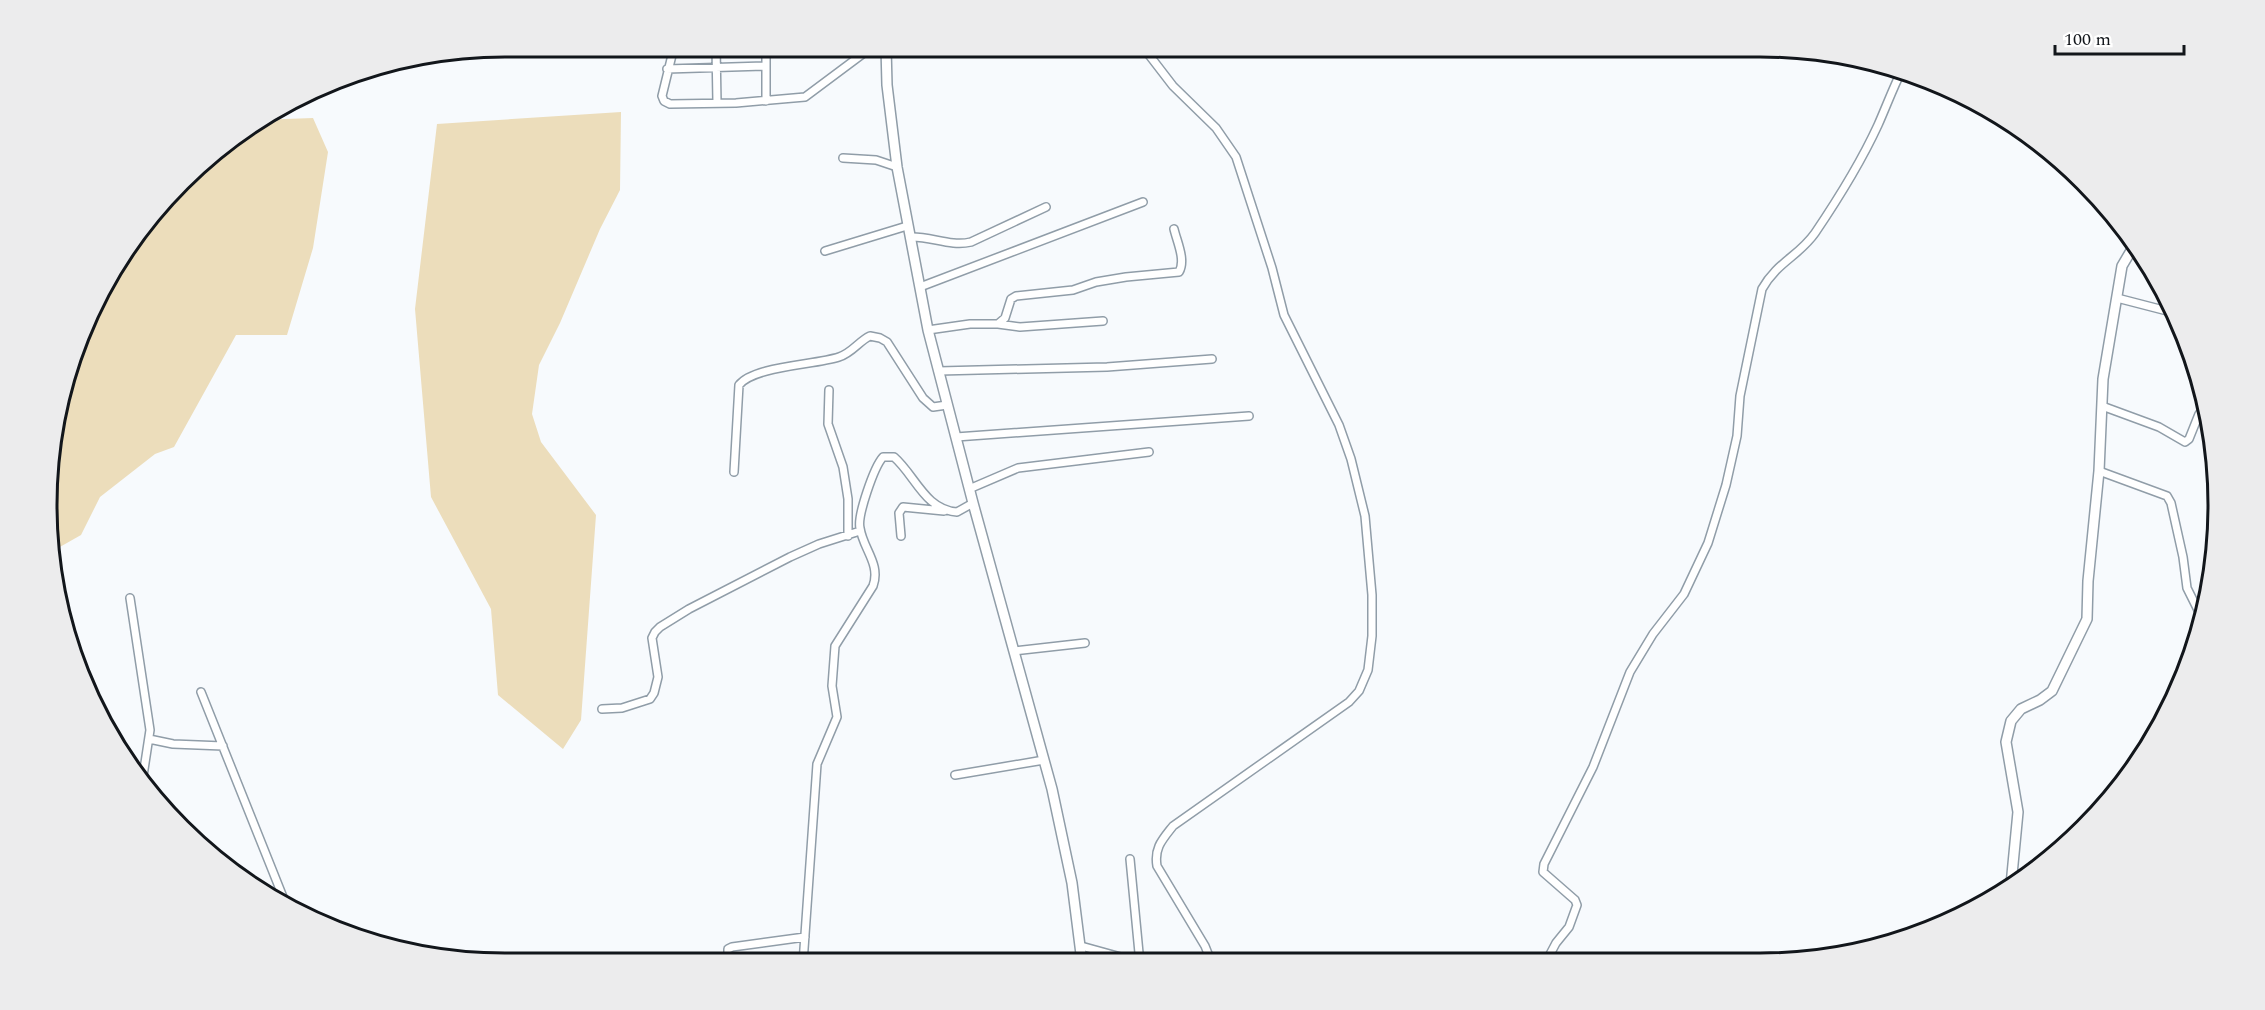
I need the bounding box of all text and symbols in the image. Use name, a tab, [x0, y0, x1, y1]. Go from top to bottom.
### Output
scale bar	[2055, 18, 2184, 56]
text: 100 m	[2064, 26, 2111, 53]

